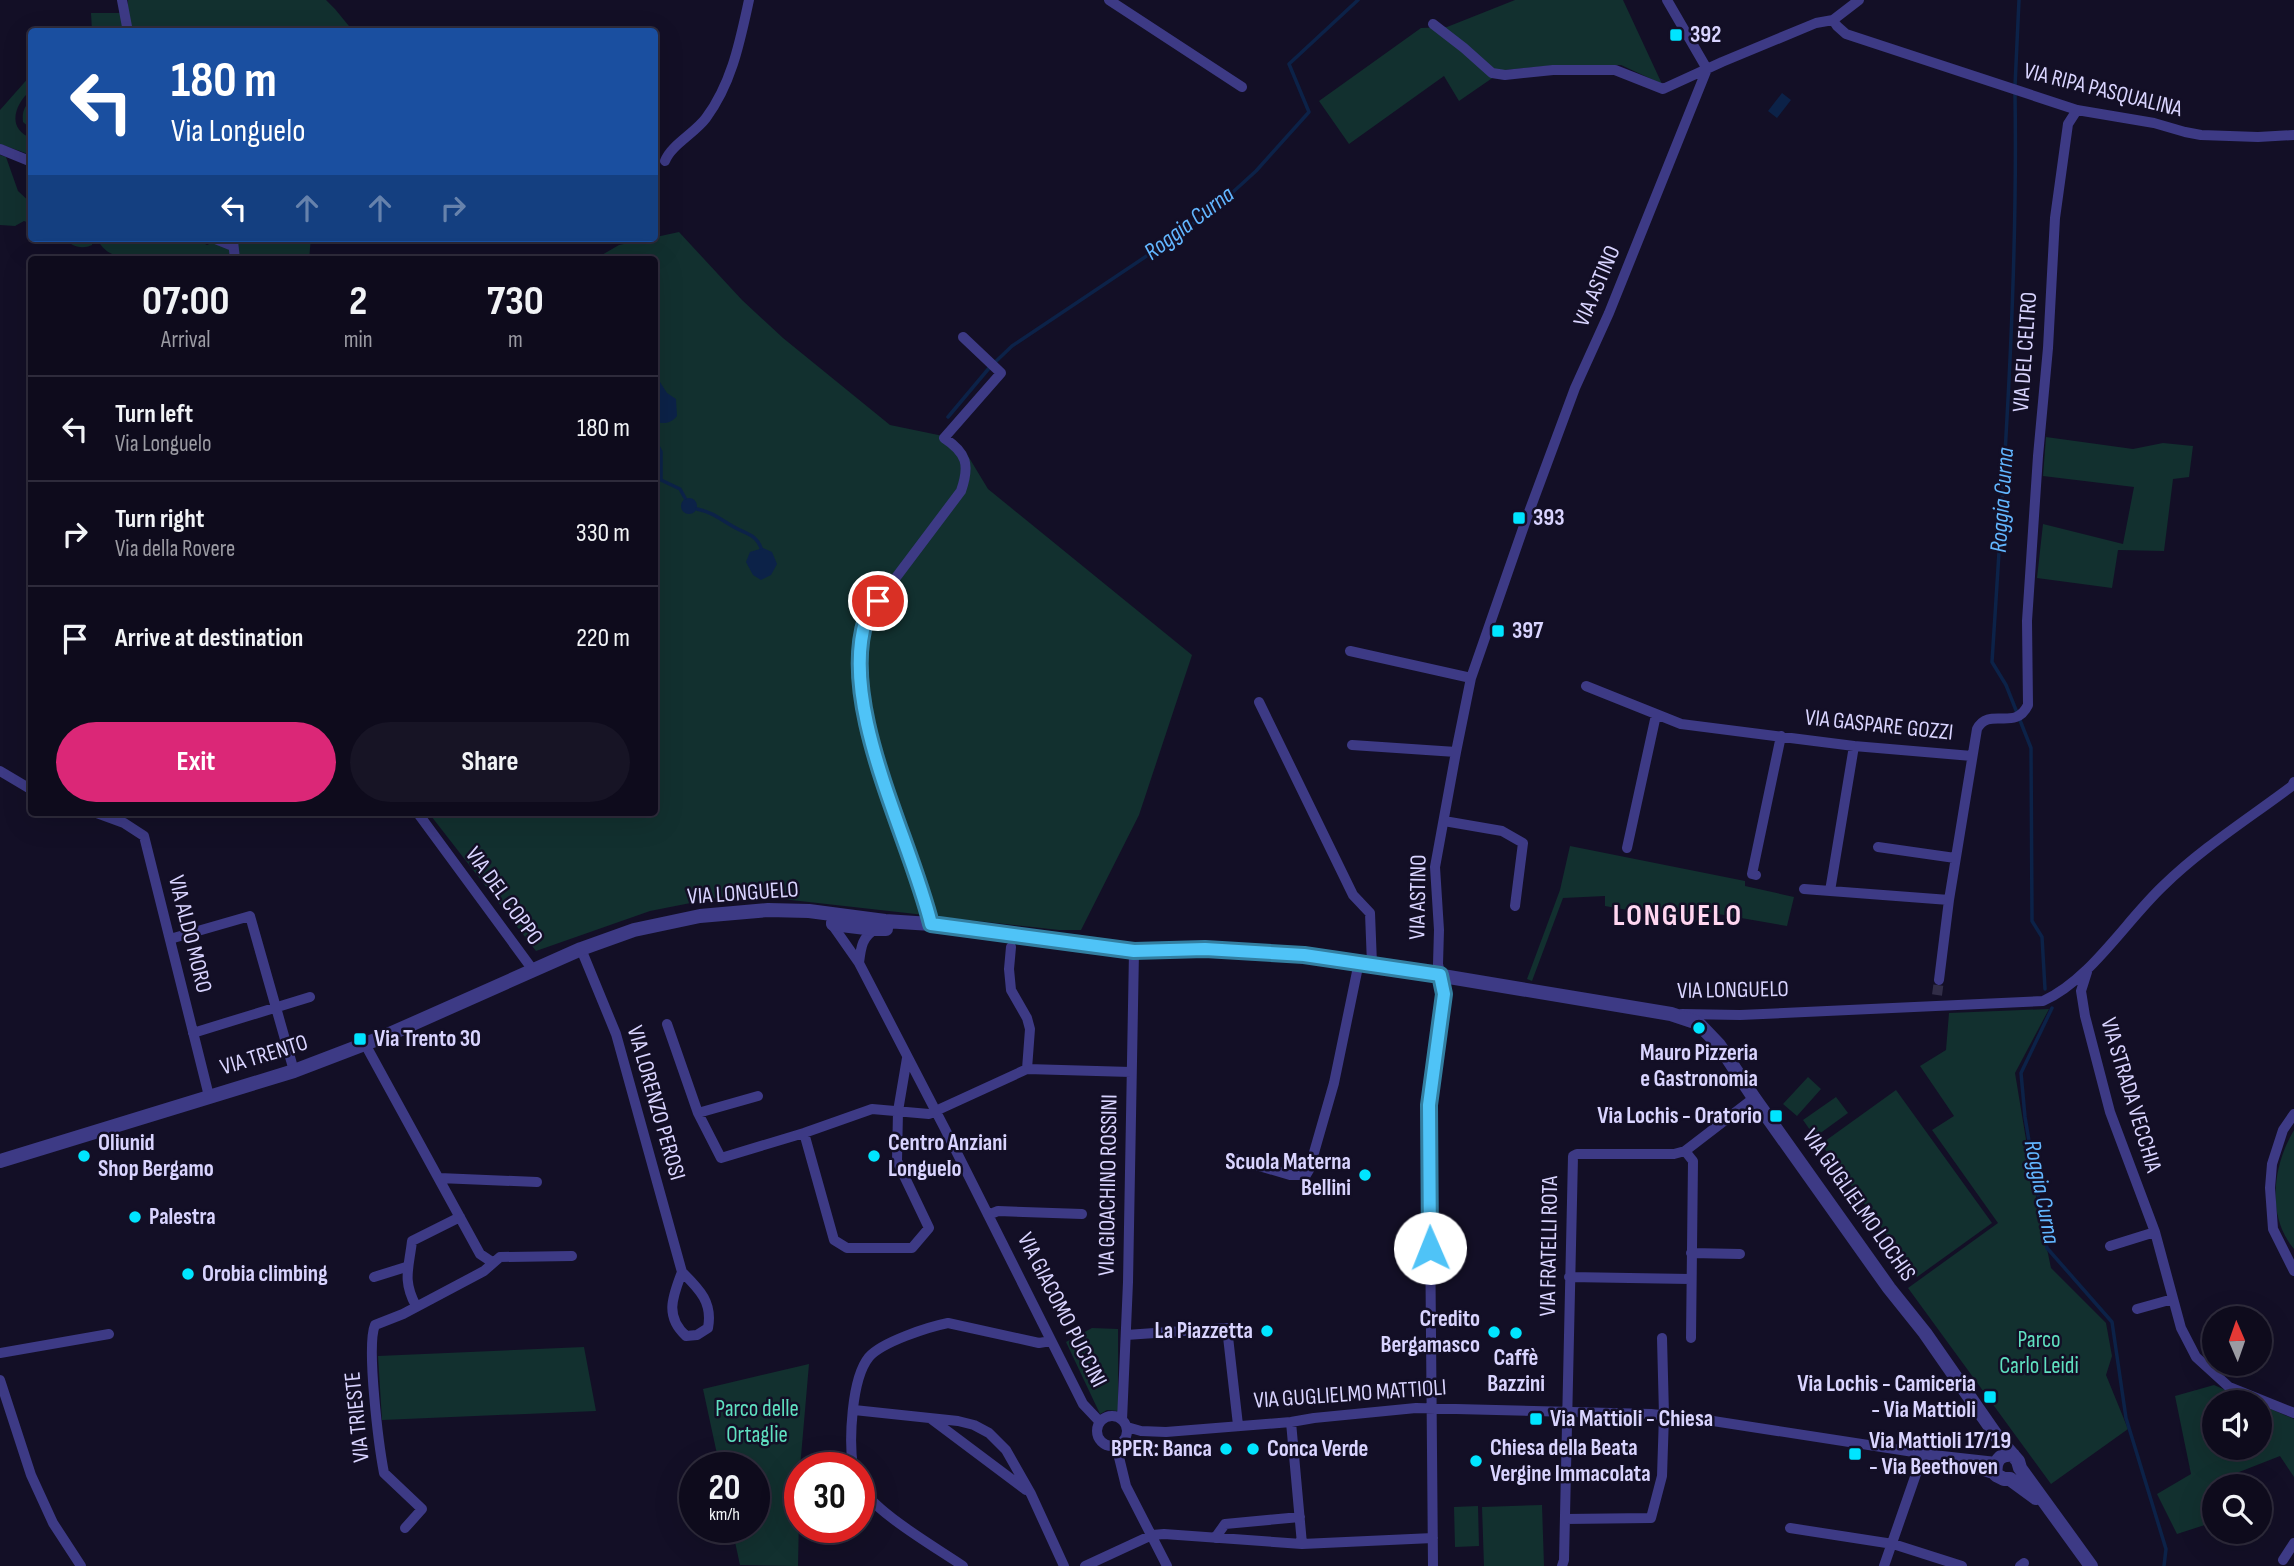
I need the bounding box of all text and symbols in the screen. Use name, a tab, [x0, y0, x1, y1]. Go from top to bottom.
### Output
place label: 392	[1690, 21, 1721, 49]
marker: 392	[1668, 27, 1684, 43]
text: 180 m	[171, 52, 277, 111]
icon: left	[56, 56, 147, 147]
street label: VIA RIPA PASQUALINA	[2021, 57, 2185, 123]
text: Via Longuelo	[171, 112, 305, 151]
water label: Roggia Curna	[1138, 180, 1240, 266]
icon: left	[215, 189, 253, 227]
icon: ahead	[288, 189, 326, 227]
icon: ahead	[361, 189, 399, 227]
icon: right	[434, 189, 472, 227]
street label: VIA ASTINO	[1567, 241, 1627, 331]
text: 07:00	[142, 276, 230, 327]
text: 2	[349, 276, 367, 327]
text: 730	[487, 276, 544, 327]
street label: VIA DEL CELTRO	[2007, 291, 2043, 413]
text: Arrival	[161, 326, 211, 354]
text: min	[344, 326, 373, 354]
text: m	[508, 326, 523, 354]
text: Turn left	[115, 399, 193, 430]
icon: left	[56, 410, 94, 448]
text: 180 m	[577, 413, 630, 444]
text: Via Longuelo	[115, 430, 212, 458]
water label: Roggia Curna	[1984, 446, 2020, 554]
text: Turn right	[115, 504, 204, 535]
place label: 393	[1533, 504, 1565, 532]
marker: 393	[1511, 510, 1527, 526]
icon: right	[56, 515, 94, 553]
text: 330 m	[576, 518, 630, 549]
text: Via della Rovere	[115, 535, 235, 563]
pin	[848, 571, 908, 631]
icon: arrive	[859, 582, 897, 620]
place label: 397	[1512, 617, 1543, 645]
icon: arrive	[56, 620, 94, 658]
text: Arrive at destination	[115, 623, 303, 654]
text: 220 m	[576, 623, 630, 654]
marker: 397	[1490, 623, 1506, 639]
street label: VIA GASPARE GOZZI	[1803, 703, 1955, 747]
button: Exit	[56, 722, 336, 802]
button: Share	[350, 722, 630, 802]
street label: VIA DEL COPPO	[459, 841, 549, 951]
street label: VIA ASTINO	[1403, 854, 1433, 940]
street label: VIA ALDO MORO	[162, 872, 218, 996]
street label: VIA LONGUELO	[686, 875, 800, 911]
district label: LONGUELO	[1613, 898, 1743, 934]
street label: VIA LONGUELO	[1677, 975, 1789, 1005]
street label: VIA STRADA VECCHIA	[2094, 1014, 2168, 1176]
marker: Mauro Pizzeria e Gastronomia	[1691, 1020, 1707, 1036]
street label: VIA LORENZO PEROSI	[621, 1023, 691, 1183]
place label: Via Trento 30	[374, 1025, 481, 1053]
street label: VIA TRENTO	[217, 1028, 311, 1082]
marker: Via Trento 30	[352, 1031, 368, 1047]
place label: Mauro Pizzeria e Gastronomia	[1640, 1039, 1758, 1093]
street label: VIA GIOACHINO ROSSINI	[1092, 1094, 1124, 1276]
place label: Via Lochis - Oratorio	[1597, 1102, 1762, 1130]
marker: Via Lochis - Oratorio	[1768, 1108, 1784, 1124]
street label: VIA GUGLIELMO LOCHIS	[1796, 1123, 1922, 1287]
place label: Oliunid Shop Bergamo	[98, 1129, 214, 1183]
place label: Centro Anziani Longuelo	[888, 1129, 1007, 1183]
water label: Roggia Curna	[2018, 1138, 2066, 1247]
marker: Oliunid Shop Bergamo	[76, 1148, 92, 1164]
marker: Centro Anziani Longuelo	[866, 1148, 882, 1164]
place label: Scuola Materna Bellini	[1225, 1148, 1351, 1202]
marker: Scuola Materna Bellini	[1357, 1167, 1373, 1183]
street label: VIA FRATELLI ROTA	[1534, 1175, 1564, 1317]
place label: Palestra	[149, 1203, 216, 1231]
marker: Palestra	[127, 1209, 143, 1225]
position arrow	[1393, 1211, 1467, 1285]
street label: VIA GIACOMO PUCCINI	[1011, 1228, 1113, 1392]
place label: Orobia climbing	[202, 1260, 328, 1288]
marker: Orobia climbing	[180, 1266, 196, 1282]
place label: Credito Bergamasco	[1381, 1305, 1480, 1359]
north arrow	[2202, 1306, 2272, 1376]
map controls	[2202, 1306, 2272, 1544]
place label: La Piazzetta	[1155, 1317, 1253, 1345]
marker: La Piazzetta	[1259, 1323, 1275, 1339]
marker: Credito Bergamasco	[1486, 1324, 1502, 1340]
marker: Caffè Bazzini	[1508, 1325, 1524, 1341]
park label: Parco Carlo Leidi	[1999, 1326, 2079, 1380]
place label: Caffè Bazzini	[1487, 1344, 1545, 1398]
street label: VIA TRIESTE	[338, 1370, 376, 1464]
place label: Via Lochis - Camiceria - Via Mattioli	[1797, 1370, 1976, 1424]
street label: VIA GUGLIELMO MATTIOLI	[1253, 1373, 1447, 1415]
marker: Via Lochis - Camiceria - Via Mattioli	[1982, 1389, 1998, 1405]
button: sound	[2202, 1390, 2272, 1460]
park label: Parco delle Ortaglie	[715, 1395, 799, 1449]
place label: Via Mattioli - Chiesa	[1550, 1405, 1713, 1433]
marker: Via Mattioli - Chiesa	[1528, 1411, 1544, 1427]
place label: Via Mattioli 17/19 - Via Beethoven	[1869, 1427, 2011, 1481]
place label: Chiesa della Beata Vergine Immacolata	[1490, 1434, 1651, 1488]
place label: BPER: Banca	[1111, 1435, 1212, 1463]
place label: Conca Verde	[1267, 1435, 1368, 1463]
marker: BPER: Banca	[1218, 1441, 1234, 1457]
marker: Conca Verde	[1245, 1441, 1261, 1457]
marker: Via Mattioli 17/19 - Via Beethoven	[1847, 1446, 1863, 1462]
speed limit sign: 30	[784, 1452, 875, 1543]
marker: Chiesa della Beata Vergine Immacolata	[1468, 1453, 1484, 1469]
text: 20	[709, 1467, 741, 1510]
button: search	[2202, 1474, 2272, 1544]
text: km/h	[709, 1504, 740, 1525]

